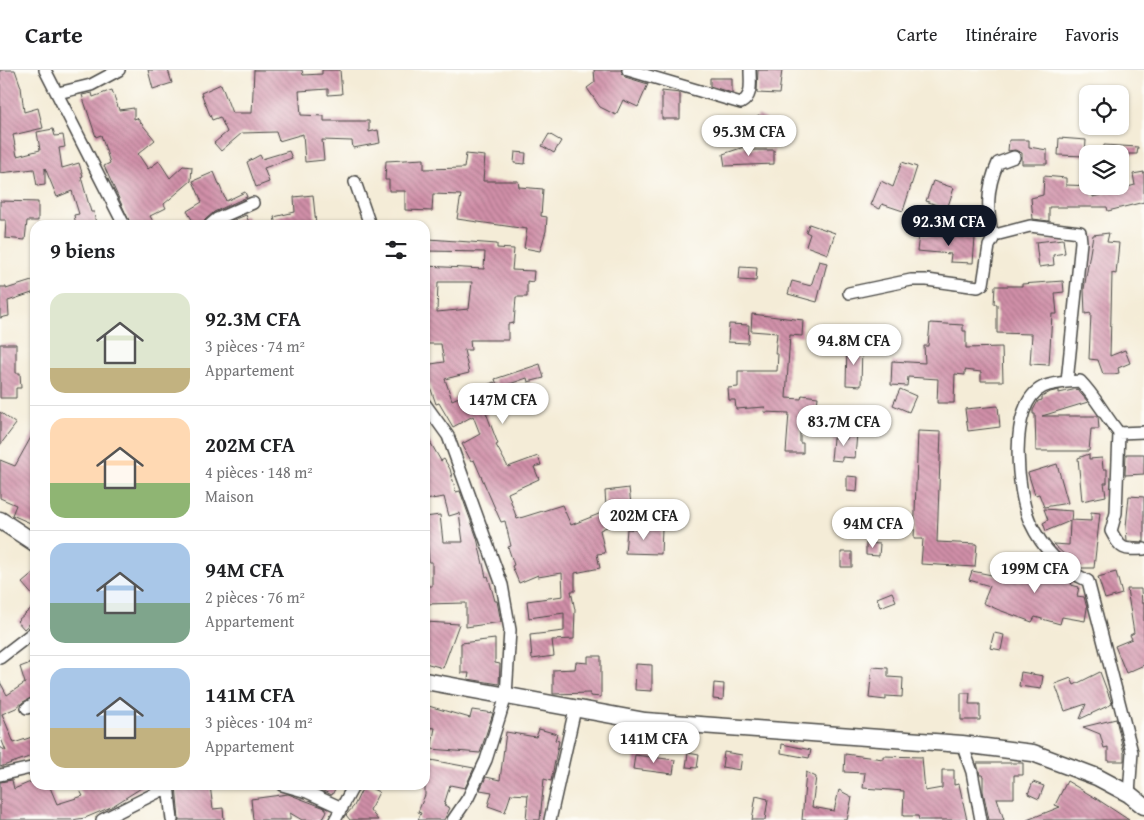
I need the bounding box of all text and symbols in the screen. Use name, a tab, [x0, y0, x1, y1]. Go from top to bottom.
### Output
text: Carte	[25, 17, 83, 52]
text: Carte	[897, 21, 937, 48]
text: Itinéraire	[965, 21, 1037, 48]
text: Favoris	[1065, 21, 1119, 48]
map controls	[1079, 85, 1129, 195]
button: locate	[1079, 85, 1129, 135]
pin: 95.3M CFA	[692, 114, 806, 157]
text: 95.3M CFA	[712, 119, 786, 143]
button: layers	[1079, 145, 1129, 195]
pin: 92.3M CFA	[892, 204, 1006, 247]
text: 92.3M CFA	[912, 209, 986, 233]
text: 9 biens	[50, 235, 115, 266]
icon: filters	[382, 236, 410, 264]
text: 92.3M CFA	[205, 303, 301, 334]
icon: home	[90, 313, 150, 373]
pin: 94.8M CFA	[797, 324, 911, 366]
text: 94.8M CFA	[817, 328, 891, 352]
text: 3 pièces · 74 m²	[205, 334, 305, 358]
text: Appartement	[205, 358, 295, 382]
pin: 147M CFA	[451, 382, 555, 425]
text: 147M CFA	[469, 387, 537, 411]
pin: 83.7M CFA	[787, 404, 901, 447]
text: 83.7M CFA	[807, 409, 881, 433]
text: 202M CFA	[205, 429, 295, 460]
icon: home	[90, 438, 150, 498]
text: 4 pièces · 148 m²	[205, 460, 313, 484]
text: Maison	[205, 484, 254, 508]
pin: 202M CFA	[592, 498, 696, 541]
text: 202M CFA	[610, 503, 678, 527]
pin: 94M CFA	[827, 506, 919, 549]
text: 94M CFA	[843, 511, 903, 535]
pin: 199M CFA	[983, 552, 1087, 594]
text: 94M CFA	[205, 554, 284, 585]
text: 199M CFA	[1001, 556, 1069, 580]
icon: home	[90, 563, 150, 623]
text: 2 pièces · 76 m²	[205, 585, 305, 609]
text: Appartement	[205, 609, 295, 633]
text: 141M CFA	[205, 679, 295, 710]
icon: home	[90, 688, 150, 748]
text: 3 pièces · 104 m²	[205, 710, 313, 734]
pin: 141M CFA	[602, 722, 706, 764]
text: 141M CFA	[620, 726, 688, 750]
text: Appartement	[205, 734, 295, 758]

